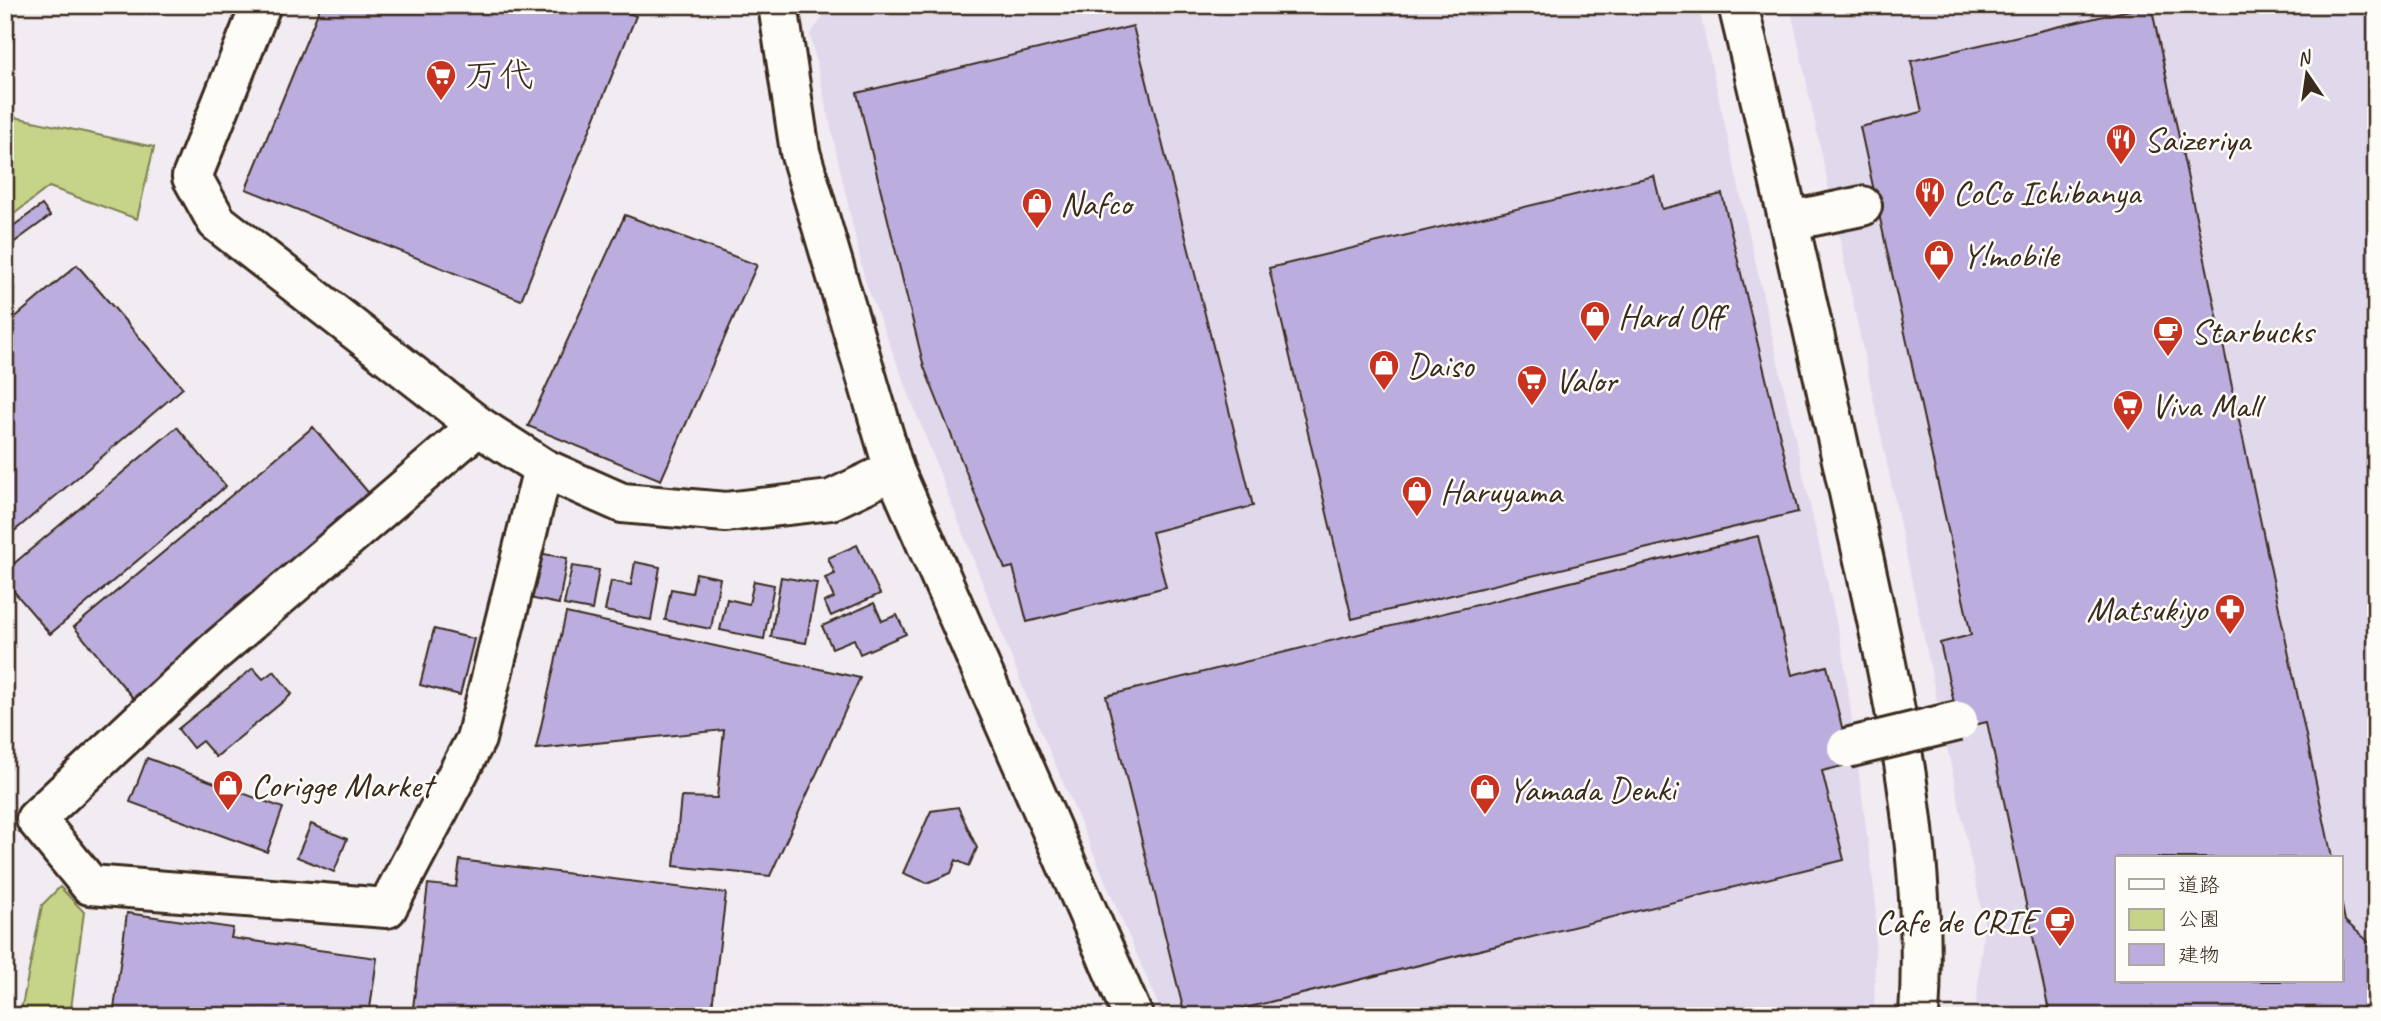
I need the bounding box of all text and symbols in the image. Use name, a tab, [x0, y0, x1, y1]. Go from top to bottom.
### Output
north arrow	[2272, 38, 2342, 108]
text: N	[2295, 45, 2315, 71]
place label: 万代	[464, 53, 534, 98]
supermarket icon: 万代	[424, 58, 458, 102]
place label: Saizeriya	[2144, 117, 2252, 162]
restaurant icon: Saizeriya	[2104, 122, 2138, 166]
place label: CoCo Ichibanya	[1953, 170, 2142, 215]
restaurant icon: CoCo Ichibanya	[1913, 175, 1947, 219]
place label: Nafco	[1060, 181, 1135, 226]
shop icon: Nafco	[1020, 186, 1054, 230]
place label: Y!mobile	[1962, 233, 2061, 278]
shop icon: Y!mobile	[1922, 238, 1956, 282]
place label: Hard Off	[1618, 294, 1730, 339]
shop icon: Hard Off	[1578, 299, 1612, 343]
place label: Starbucks	[2191, 309, 2317, 354]
cafe icon: Starbucks	[2151, 314, 2185, 358]
place label: Daiso	[1407, 343, 1475, 388]
shop icon: Daiso	[1367, 348, 1401, 392]
place label: Valor	[1555, 358, 1619, 403]
supermarket icon: Valor	[1515, 363, 1549, 407]
place label: Viva Mall	[2151, 383, 2267, 428]
supermarket icon: Viva Mall	[2111, 388, 2145, 432]
place label: Haruyama	[1440, 469, 1564, 514]
shop icon: Haruyama	[1400, 474, 1434, 518]
place label: Matsukiyo	[2086, 587, 2209, 632]
pharmacy icon: Matsukiyo	[2213, 592, 2247, 636]
place label: Corigge Market	[251, 763, 437, 808]
place label: Yamada Denki	[1508, 767, 1680, 812]
shop icon: Corigge Market	[211, 768, 245, 812]
shop icon: Yamada Denki	[1468, 772, 1502, 816]
legend	[2115, 856, 2342, 982]
text: 道路	[2178, 872, 2220, 898]
place label: Cafe de CRIE	[1875, 899, 2042, 944]
cafe icon: Cafe de CRIE	[2043, 904, 2077, 948]
text: 公園	[2178, 906, 2220, 932]
text: 建物	[2178, 942, 2220, 968]

